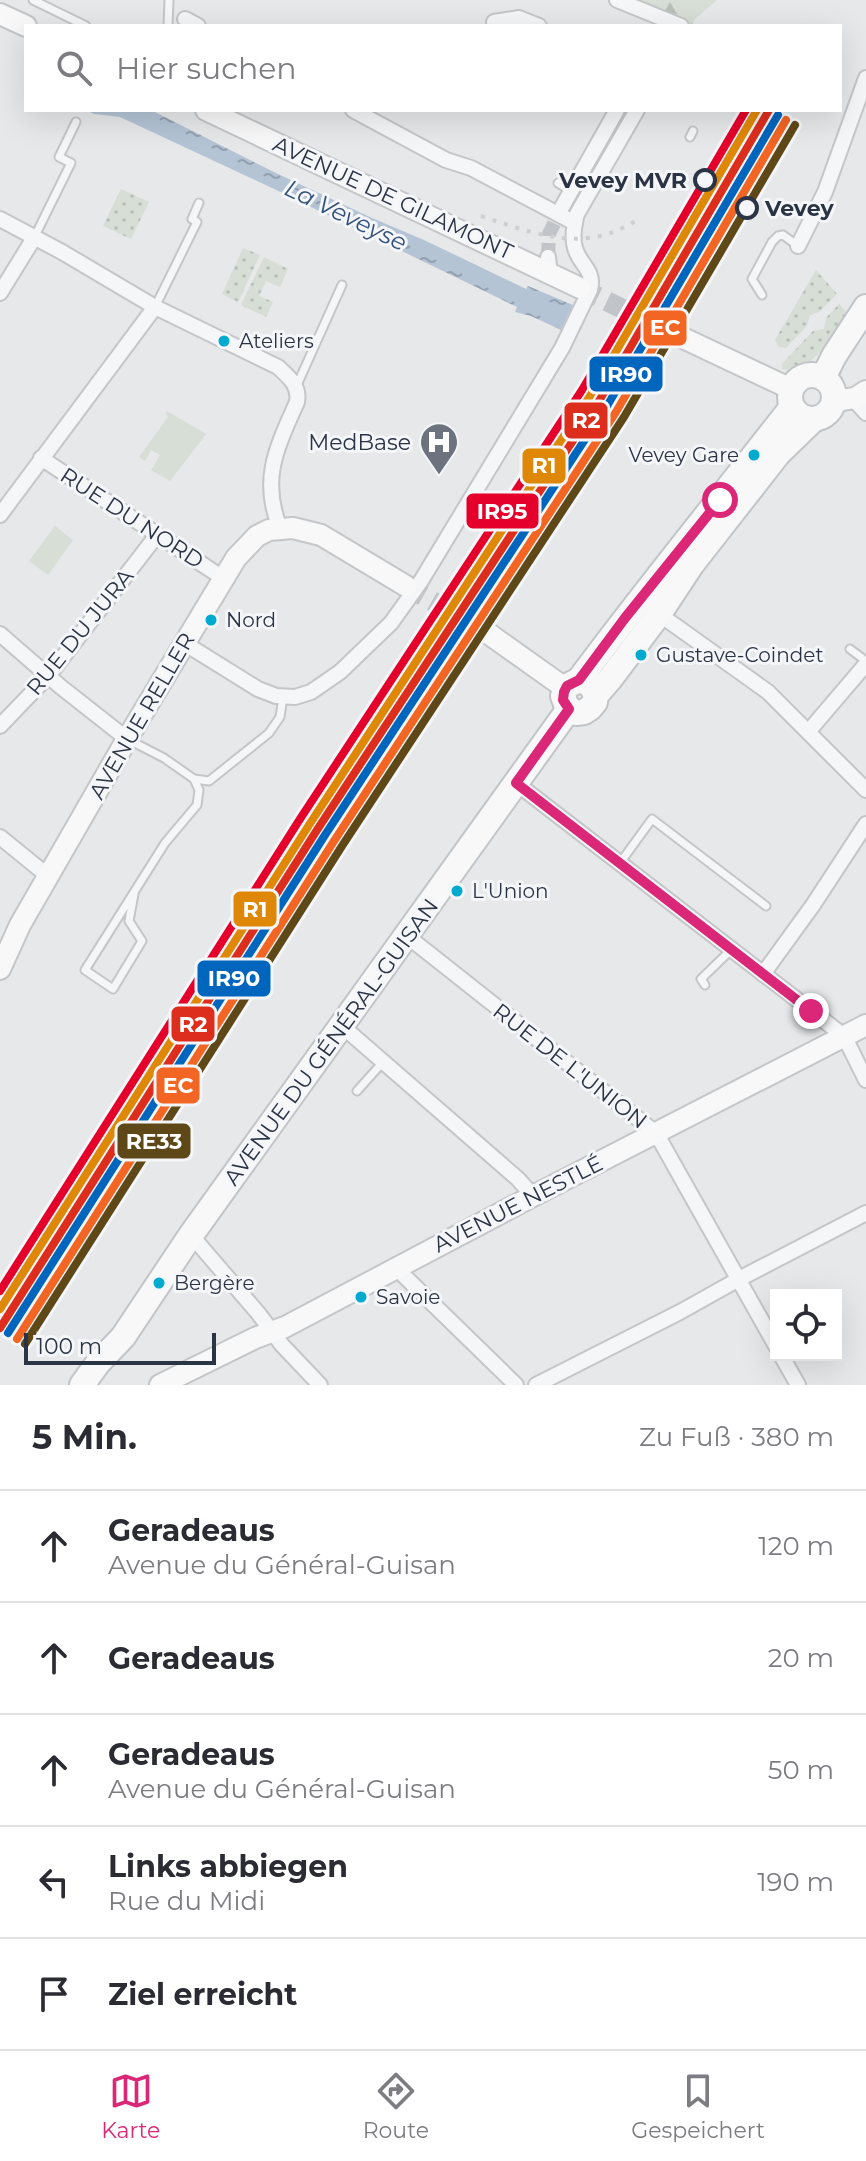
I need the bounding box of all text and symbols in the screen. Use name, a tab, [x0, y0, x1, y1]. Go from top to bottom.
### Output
search box	[24, 24, 842, 112]
icon: search	[52, 46, 96, 90]
text: Hier suchen	[116, 50, 297, 87]
street label: AVENUE DE GILAMONT	[269, 130, 518, 266]
place label: Vevey MVR	[558, 167, 687, 194]
marker: Vevey MVR	[694, 169, 716, 191]
water label: La Veveyse	[280, 173, 412, 257]
place label: Vevey	[764, 195, 835, 222]
marker: Vevey	[736, 197, 758, 219]
line badge: EC	[642, 309, 688, 347]
text: EC	[650, 314, 680, 341]
place label: Ateliers	[239, 329, 314, 353]
marker: Ateliers	[216, 333, 232, 349]
line badge: IR90	[588, 355, 664, 393]
text: IR90	[600, 361, 652, 388]
line badge: R2	[563, 401, 609, 440]
text: R2	[571, 407, 601, 434]
hospital icon: MedBase	[418, 421, 460, 476]
place label: MedBase	[308, 429, 411, 456]
place label: Vevey Gare	[629, 443, 739, 467]
line badge: R1	[521, 447, 567, 485]
marker: Vevey Gare	[746, 447, 762, 463]
text: R1	[532, 452, 556, 479]
street label: RUE DU NORD	[55, 462, 209, 574]
route start	[702, 482, 738, 518]
line badge: IR95	[465, 492, 540, 530]
text: IR95	[477, 498, 527, 525]
street label: RUE DU JURA	[21, 563, 139, 701]
place label: Nord	[226, 608, 276, 632]
marker: Nord	[203, 612, 219, 628]
street label: AVENUE RELLER	[83, 628, 201, 804]
place label: Gustave-Coindet	[656, 643, 824, 667]
marker: Gustave-Coindet	[633, 647, 649, 663]
place label: L'Union	[472, 879, 549, 903]
marker: L'Union	[449, 883, 465, 899]
line badge: R1	[232, 890, 278, 928]
street label: AVENUE DU GÉNÉRAL-GUISAN	[218, 894, 444, 1190]
text: R1	[243, 896, 267, 923]
line badge: IR90	[196, 959, 272, 998]
text: IR90	[208, 965, 260, 992]
route end	[793, 993, 829, 1029]
street label: RUE DE L'UNION	[488, 997, 652, 1135]
line badge: R2	[170, 1005, 216, 1043]
text: R2	[178, 1011, 208, 1038]
line badge: EC	[155, 1066, 201, 1105]
text: EC	[163, 1072, 193, 1099]
line badge: RE33	[116, 1122, 192, 1160]
text: RE33	[126, 1128, 182, 1155]
street label: AVENUE NESTLÉ	[429, 1150, 607, 1258]
place label: Bergère	[174, 1271, 255, 1295]
marker: Bergère	[151, 1275, 167, 1291]
place label: Savoie	[376, 1285, 440, 1309]
marker: Savoie	[353, 1289, 369, 1305]
map controls	[770, 1289, 842, 1361]
button: locate	[770, 1289, 842, 1361]
scale bar	[24, 1329, 216, 1365]
text: 100 m	[36, 1333, 102, 1360]
text: 5 Min.	[32, 1416, 137, 1458]
text: Zu Fuß · 380 m	[639, 1421, 834, 1453]
text: Geradeaus	[108, 1512, 275, 1549]
icon: ahead	[32, 1524, 76, 1568]
text: 120 m	[758, 1530, 834, 1562]
text: Avenue du Général-Guisan	[108, 1549, 456, 1581]
icon: ahead	[32, 1636, 76, 1680]
text: Geradeaus	[108, 1640, 275, 1677]
text: 20 m	[768, 1642, 834, 1674]
text: Geradeaus	[108, 1736, 275, 1773]
icon: ahead	[32, 1748, 76, 1792]
text: 50 m	[768, 1754, 834, 1786]
text: Avenue du Général-Guisan	[108, 1773, 456, 1805]
text: Links abbiegen	[108, 1848, 348, 1885]
icon: left	[32, 1860, 76, 1904]
text: 190 m	[757, 1866, 834, 1898]
text: Rue du Midi	[108, 1885, 265, 1917]
icon: arrive	[32, 1972, 76, 2016]
text: Ziel erreicht	[108, 1976, 297, 2013]
tab: Karte	[101, 2069, 160, 2144]
tab: Route	[363, 2069, 429, 2144]
tab: Gespeichert	[631, 2069, 765, 2144]

